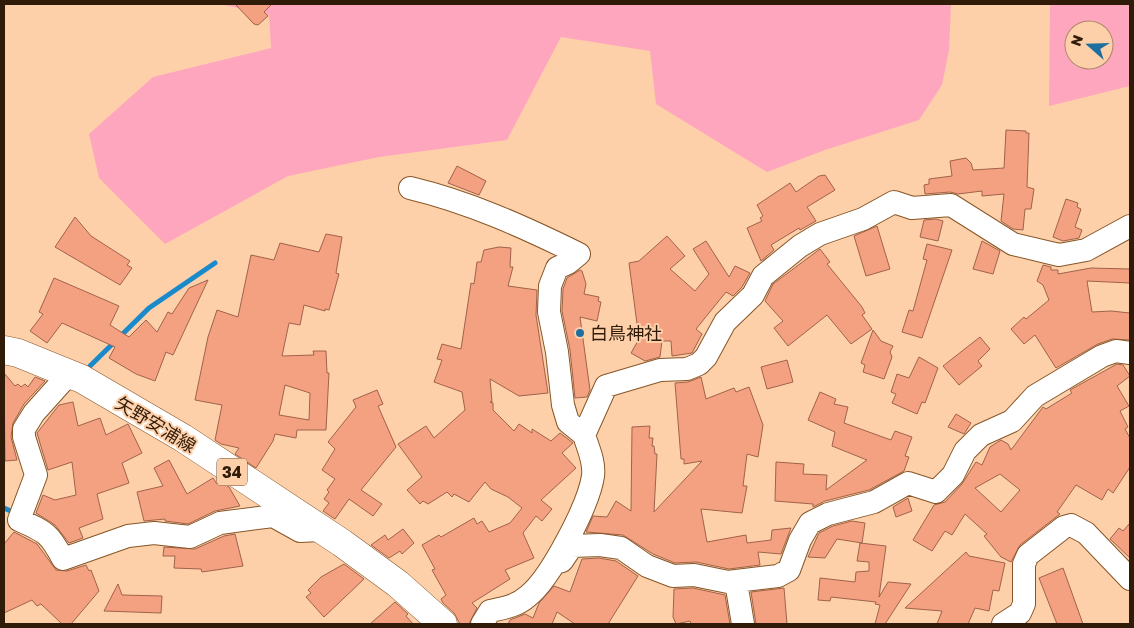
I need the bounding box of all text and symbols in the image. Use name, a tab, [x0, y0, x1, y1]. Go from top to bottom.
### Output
north arrow	[1064, 20, 1114, 70]
text: N	[1067, 32, 1086, 48]
place label: 白鳥神社	[590, 322, 662, 344]
marker: 白鳥神社	[574, 327, 586, 339]
street label: 矢野安浦線	[112, 391, 200, 457]
road number: 34	[217, 458, 247, 486]

